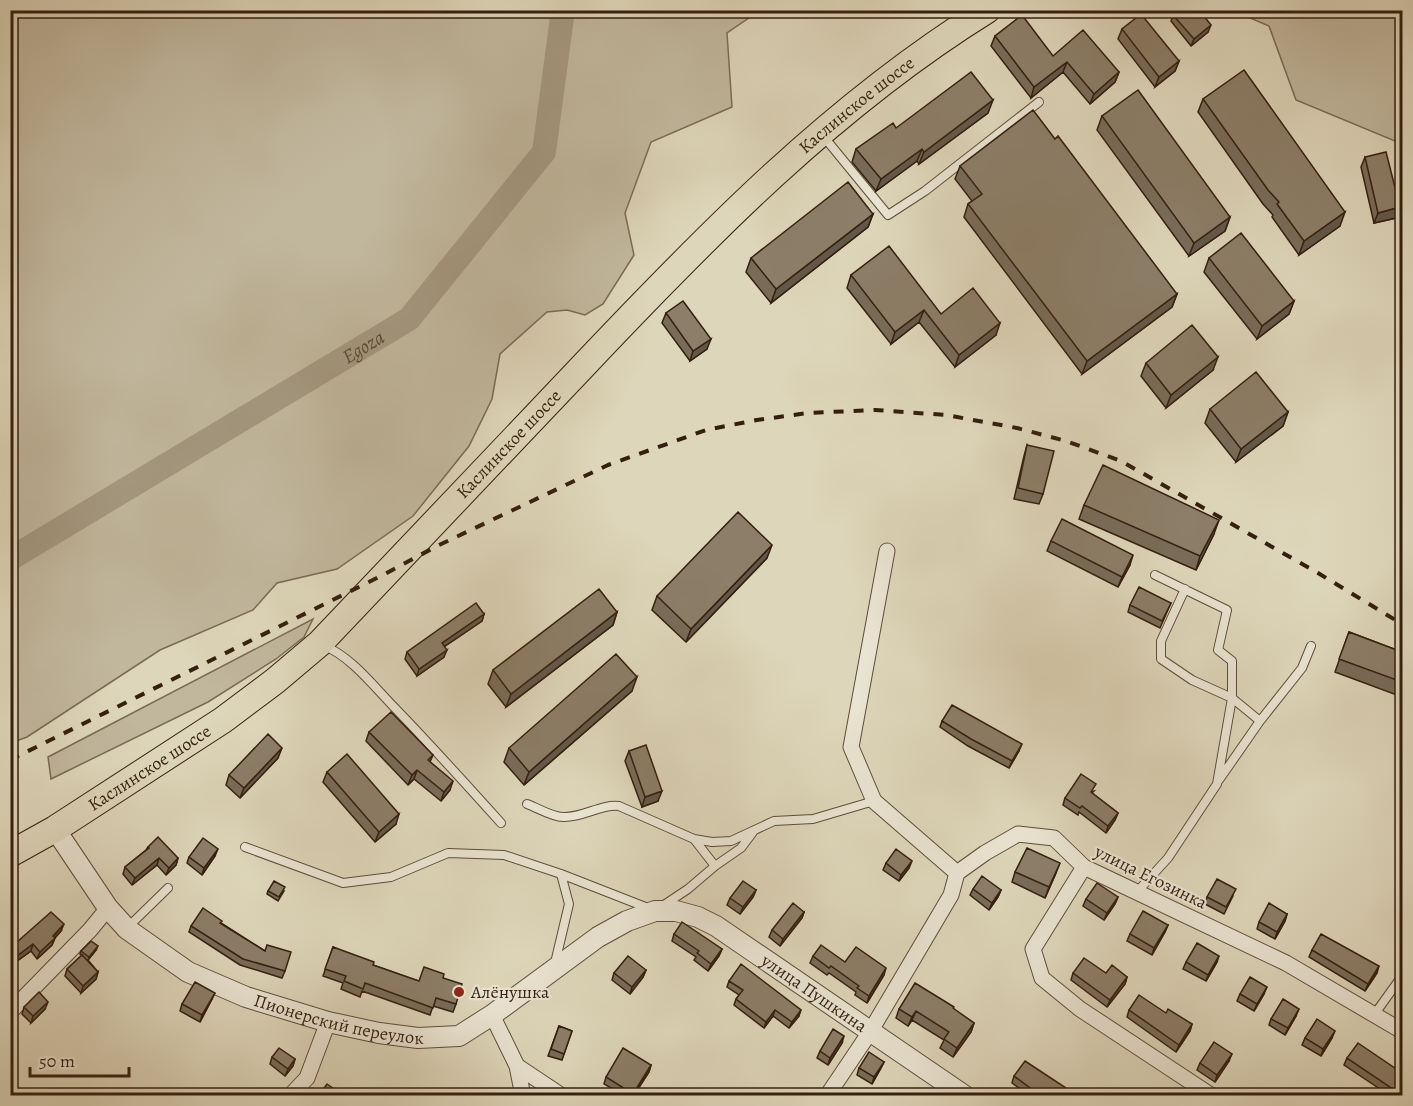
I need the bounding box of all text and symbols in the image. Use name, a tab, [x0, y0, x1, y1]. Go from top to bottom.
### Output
street label: Каслинское шоссе	[793, 51, 919, 159]
water label: Egoza	[337, 324, 389, 370]
street label: Каслинское шоссе	[451, 384, 566, 504]
street label: Каслинское шоссе	[83, 719, 216, 817]
street label: улица Егозинка	[1090, 839, 1212, 915]
street label: улица Пушкина	[756, 948, 873, 1038]
place label: Алёнушка	[470, 980, 550, 1004]
marker: Алёнушка	[452, 985, 466, 999]
street label: Пионерский переулок	[251, 988, 424, 1050]
scale bar	[30, 1040, 129, 1078]
text: 50 m	[39, 1049, 75, 1073]

